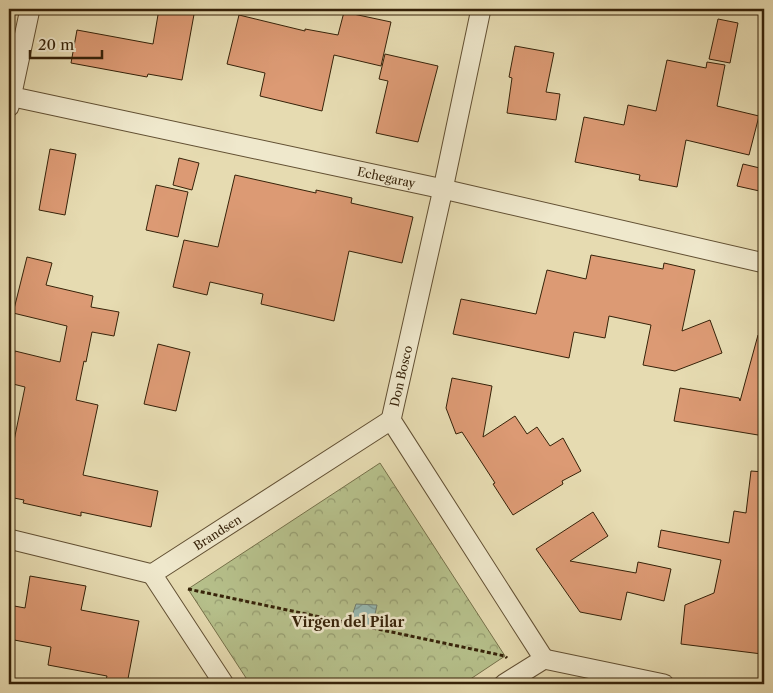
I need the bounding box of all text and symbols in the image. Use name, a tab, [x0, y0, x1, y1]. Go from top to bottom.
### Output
scale bar	[30, 28, 102, 60]
text: 20 m	[38, 35, 74, 54]
street label: Echegaray	[356, 163, 417, 190]
street label: Don Bosco	[387, 344, 415, 408]
street label: Brandsen	[190, 511, 244, 553]
district label: Virgen del Pilar	[291, 613, 404, 631]

